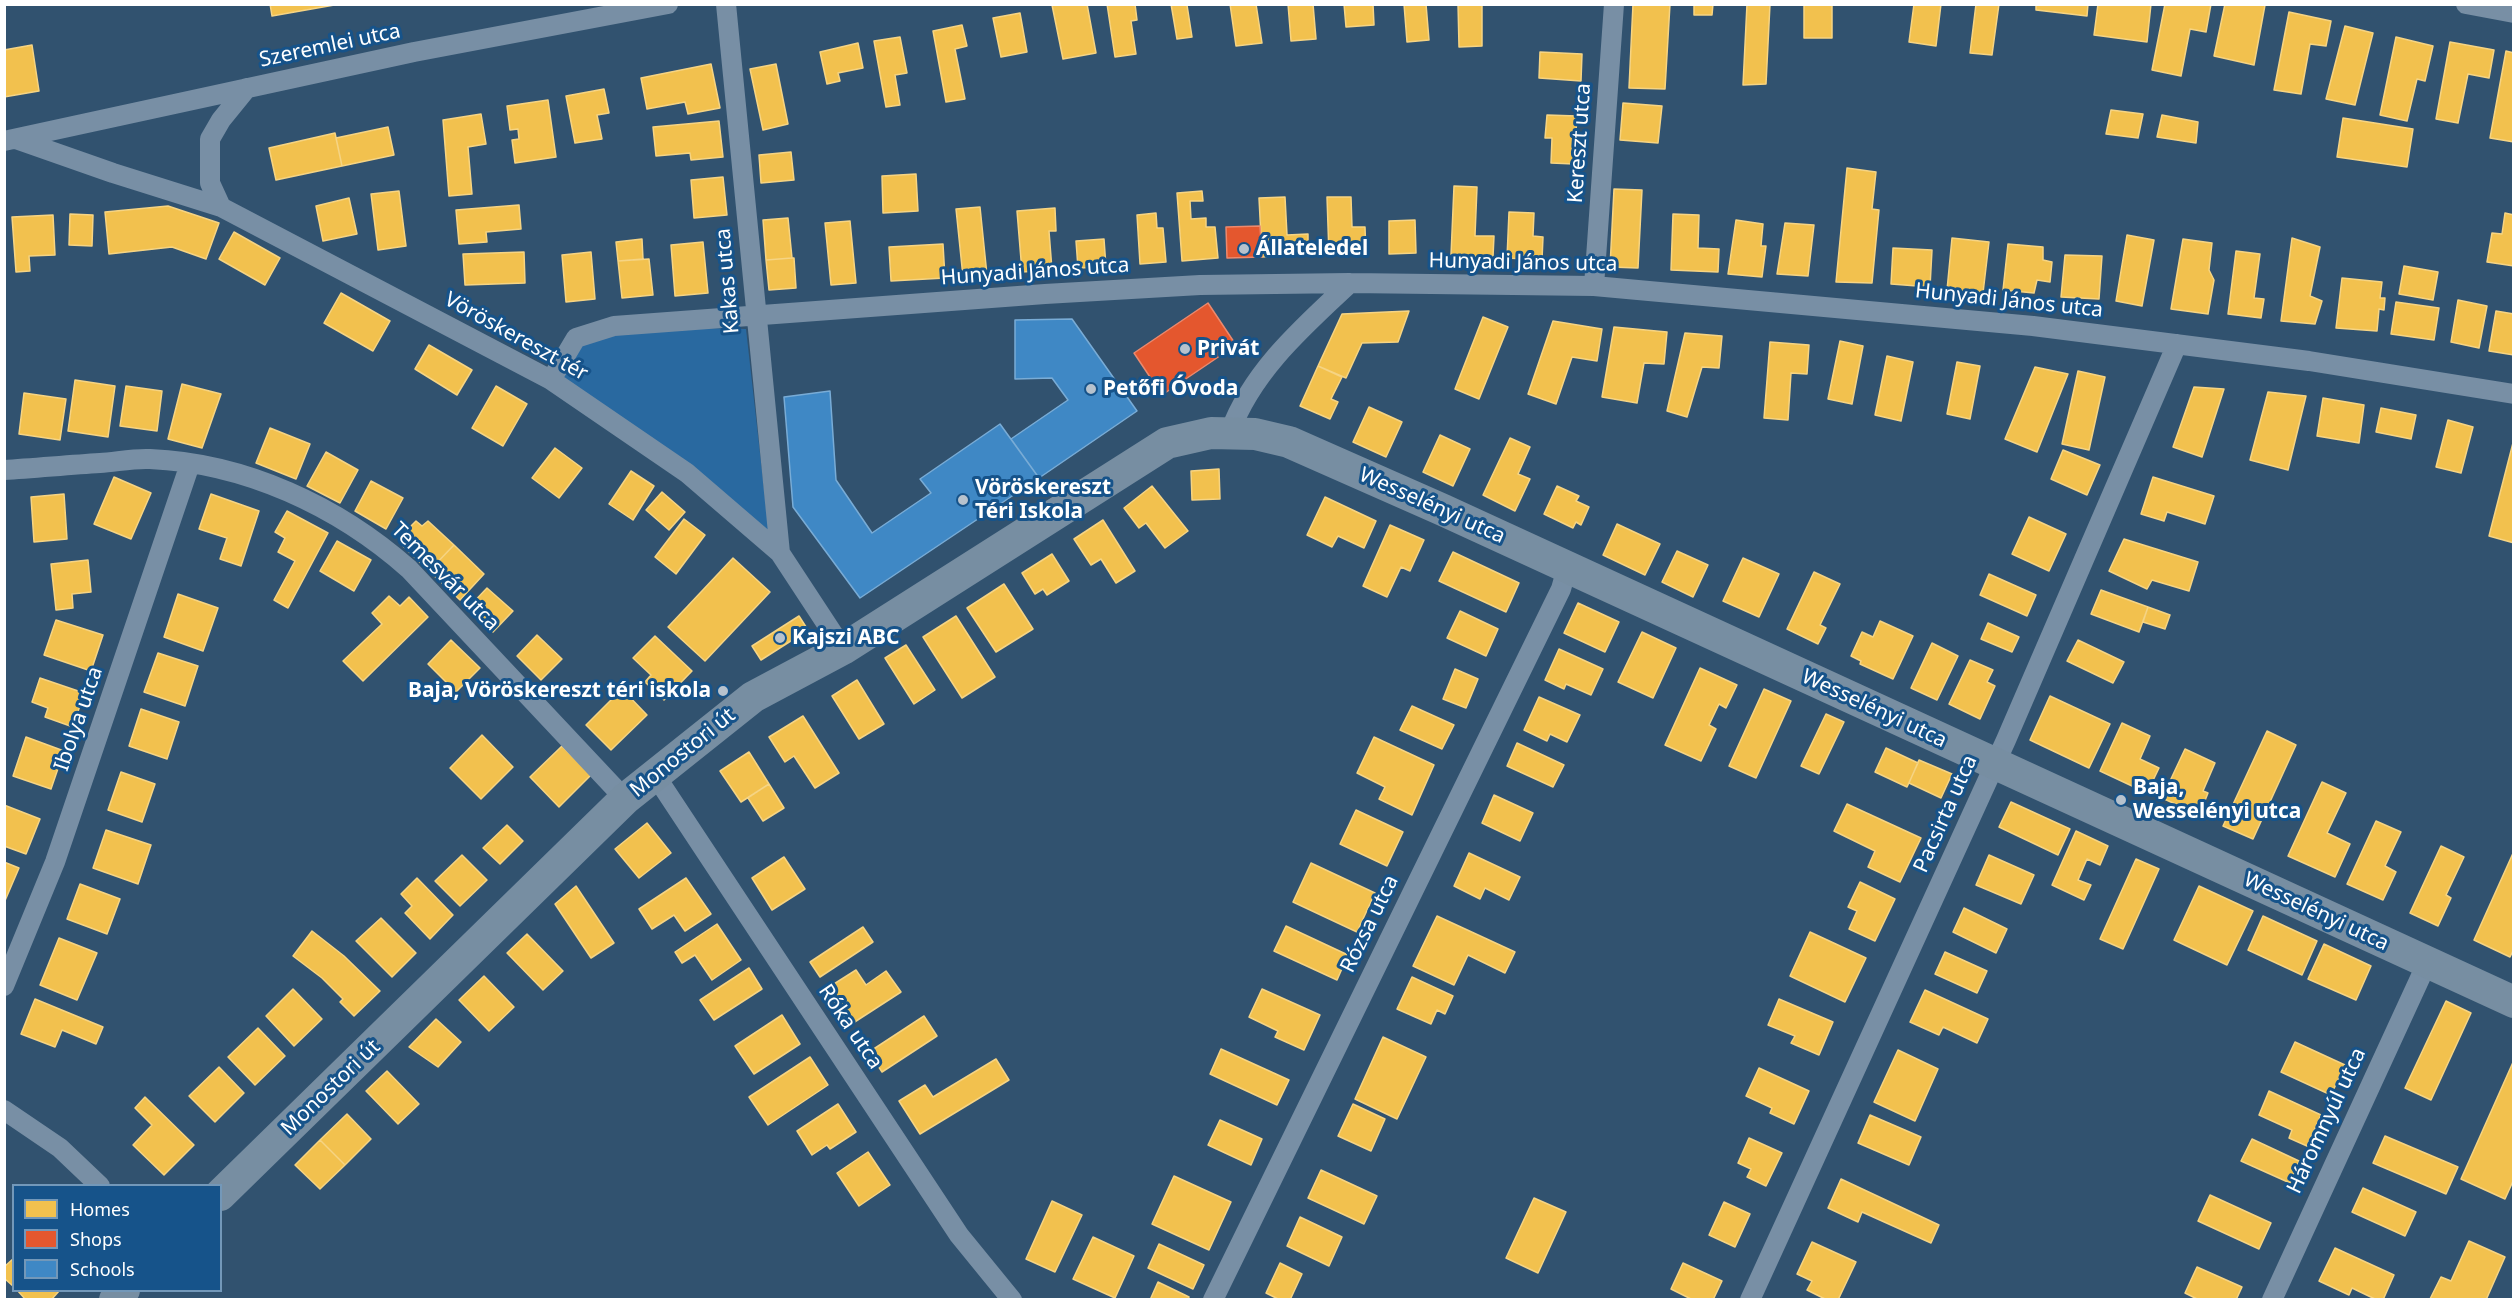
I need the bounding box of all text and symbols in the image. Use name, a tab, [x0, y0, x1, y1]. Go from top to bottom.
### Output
street label: Szeremlei utca	[257, 19, 403, 73]
street label: Kereszt utca	[1563, 82, 1597, 204]
street label: Kakas utca	[711, 227, 745, 335]
place label: Állateledel	[1256, 236, 1368, 262]
marker: Állateledel	[1237, 242, 1251, 256]
street label: Hunyadi János utca	[1428, 249, 1618, 277]
street label: Hunyadi János utca	[940, 253, 1130, 291]
street label: Hunyadi János utca	[1914, 279, 2104, 323]
street label: Vöröskereszt tér	[440, 287, 592, 387]
place label: Privát	[1197, 336, 1259, 362]
marker: Privát	[1178, 342, 1192, 356]
place label: Petőfi Óvoda	[1103, 376, 1238, 402]
marker: Petőfi Óvoda	[1084, 382, 1098, 396]
street label: Wesselényi utca	[1355, 463, 1509, 549]
place label: Vöröskereszt Téri Iskola	[975, 475, 1111, 525]
marker: Vöröskereszt Téri Iskola	[956, 493, 970, 507]
street label: Temesvár utca	[386, 518, 504, 636]
place label: Kajszi ABC	[792, 625, 899, 651]
marker: Kajszi ABC	[773, 631, 787, 645]
street label: Ibolya utca	[49, 664, 109, 774]
street label: Wesselényi utca	[1797, 664, 1951, 754]
place label: Baja, Vöröskereszt téri iskola	[408, 678, 711, 704]
marker: Baja, Vöröskereszt téri iskola	[716, 684, 730, 698]
street label: Monostori út	[625, 703, 741, 803]
street label: Pacsirta utca	[1909, 751, 1983, 877]
place label: Baja, Wesselényi utca	[2133, 775, 2301, 825]
marker: Baja, Wesselényi utca	[2114, 793, 2128, 807]
street label: Wesselényi utca	[2239, 867, 2393, 957]
street label: Rózsa utca	[1336, 871, 1404, 977]
street label: Róka utca	[813, 980, 887, 1074]
street label: Monostori út	[276, 1035, 386, 1141]
street label: Háromnyúl utca	[2282, 1044, 2372, 1198]
legend	[12, 1184, 222, 1292]
text: Homes	[70, 1197, 130, 1221]
text: Shops	[70, 1227, 122, 1251]
text: Schools	[70, 1257, 135, 1281]

